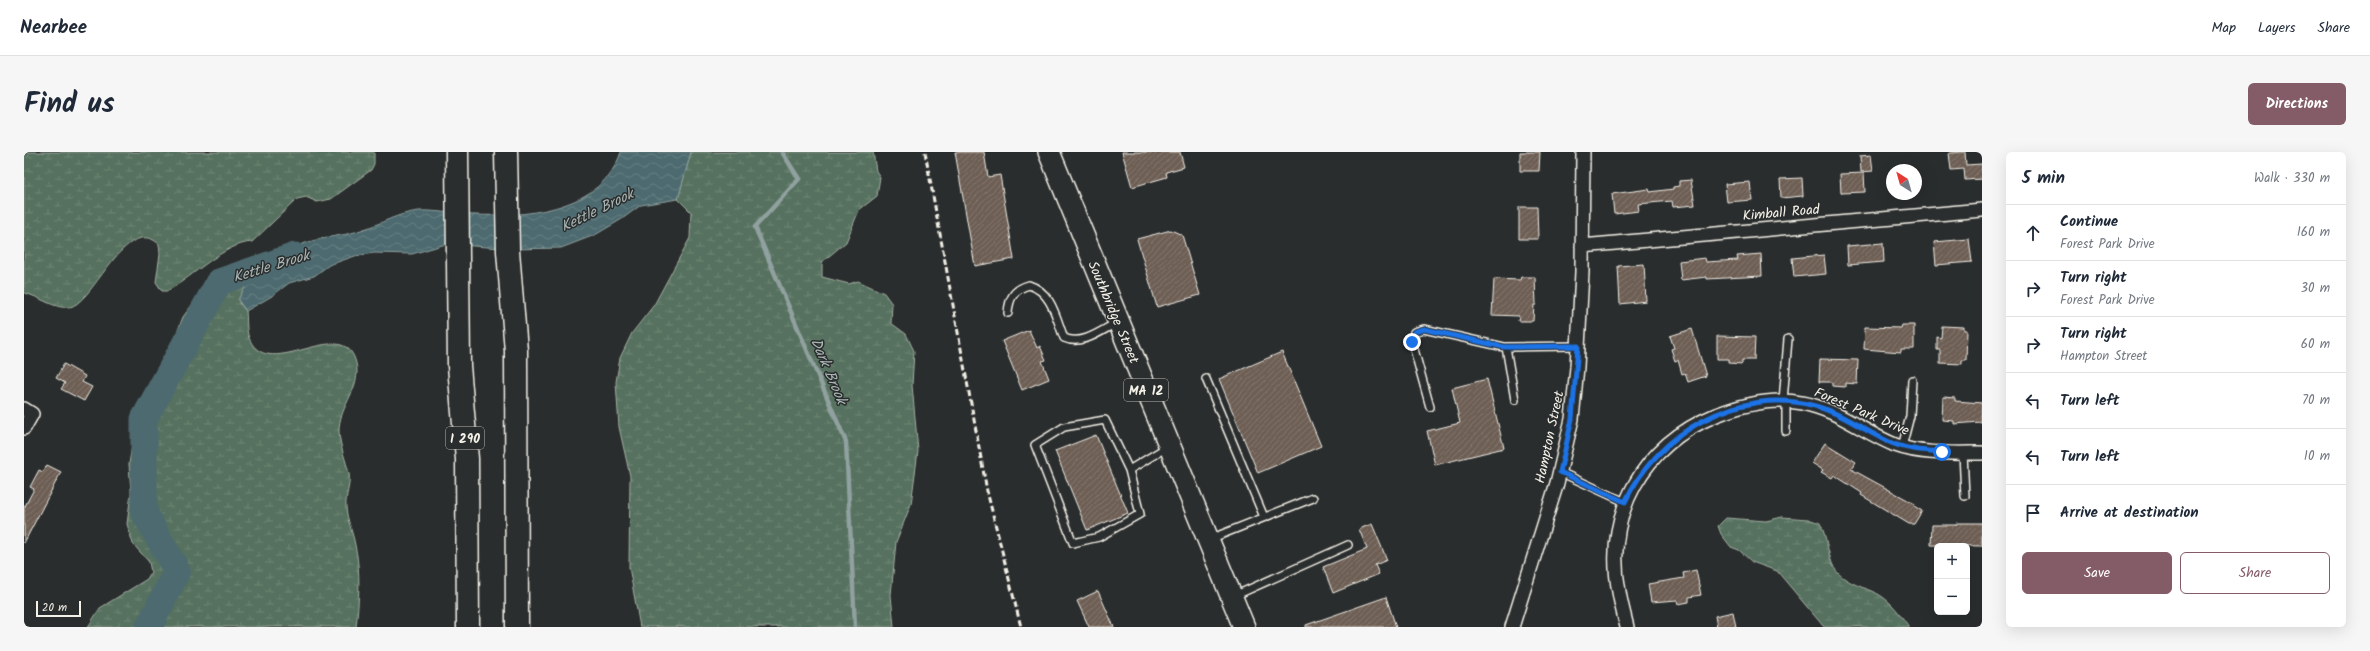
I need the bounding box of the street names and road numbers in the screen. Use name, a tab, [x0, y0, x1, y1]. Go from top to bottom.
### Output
street label: Kimball Road	[1742, 199, 1822, 227]
street label: Southbridge Street	[1082, 258, 1145, 368]
road number: MA 12	[1124, 379, 1168, 401]
street label: Forest Park Drive	[1810, 382, 1913, 442]
street label: Hampton Street	[1529, 388, 1571, 486]
road number: I 290	[446, 427, 484, 449]

